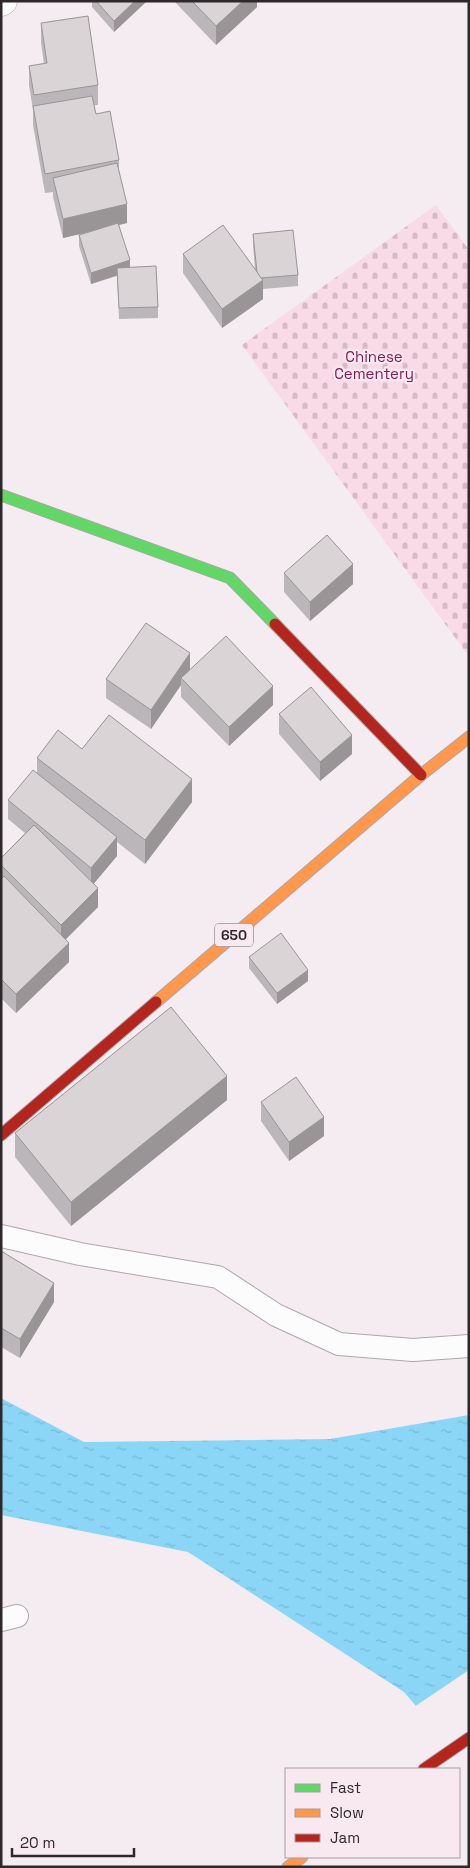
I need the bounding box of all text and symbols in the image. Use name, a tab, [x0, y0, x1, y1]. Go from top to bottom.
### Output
park label: Chinese Cementery	[334, 347, 414, 383]
road number: 650	[215, 924, 253, 946]
legend	[285, 1768, 460, 1858]
text: Fast	[330, 1778, 361, 1797]
text: Slow	[330, 1803, 364, 1822]
scale bar	[12, 1826, 135, 1858]
text: Jam	[330, 1828, 360, 1847]
text: 20 m	[20, 1833, 55, 1852]

